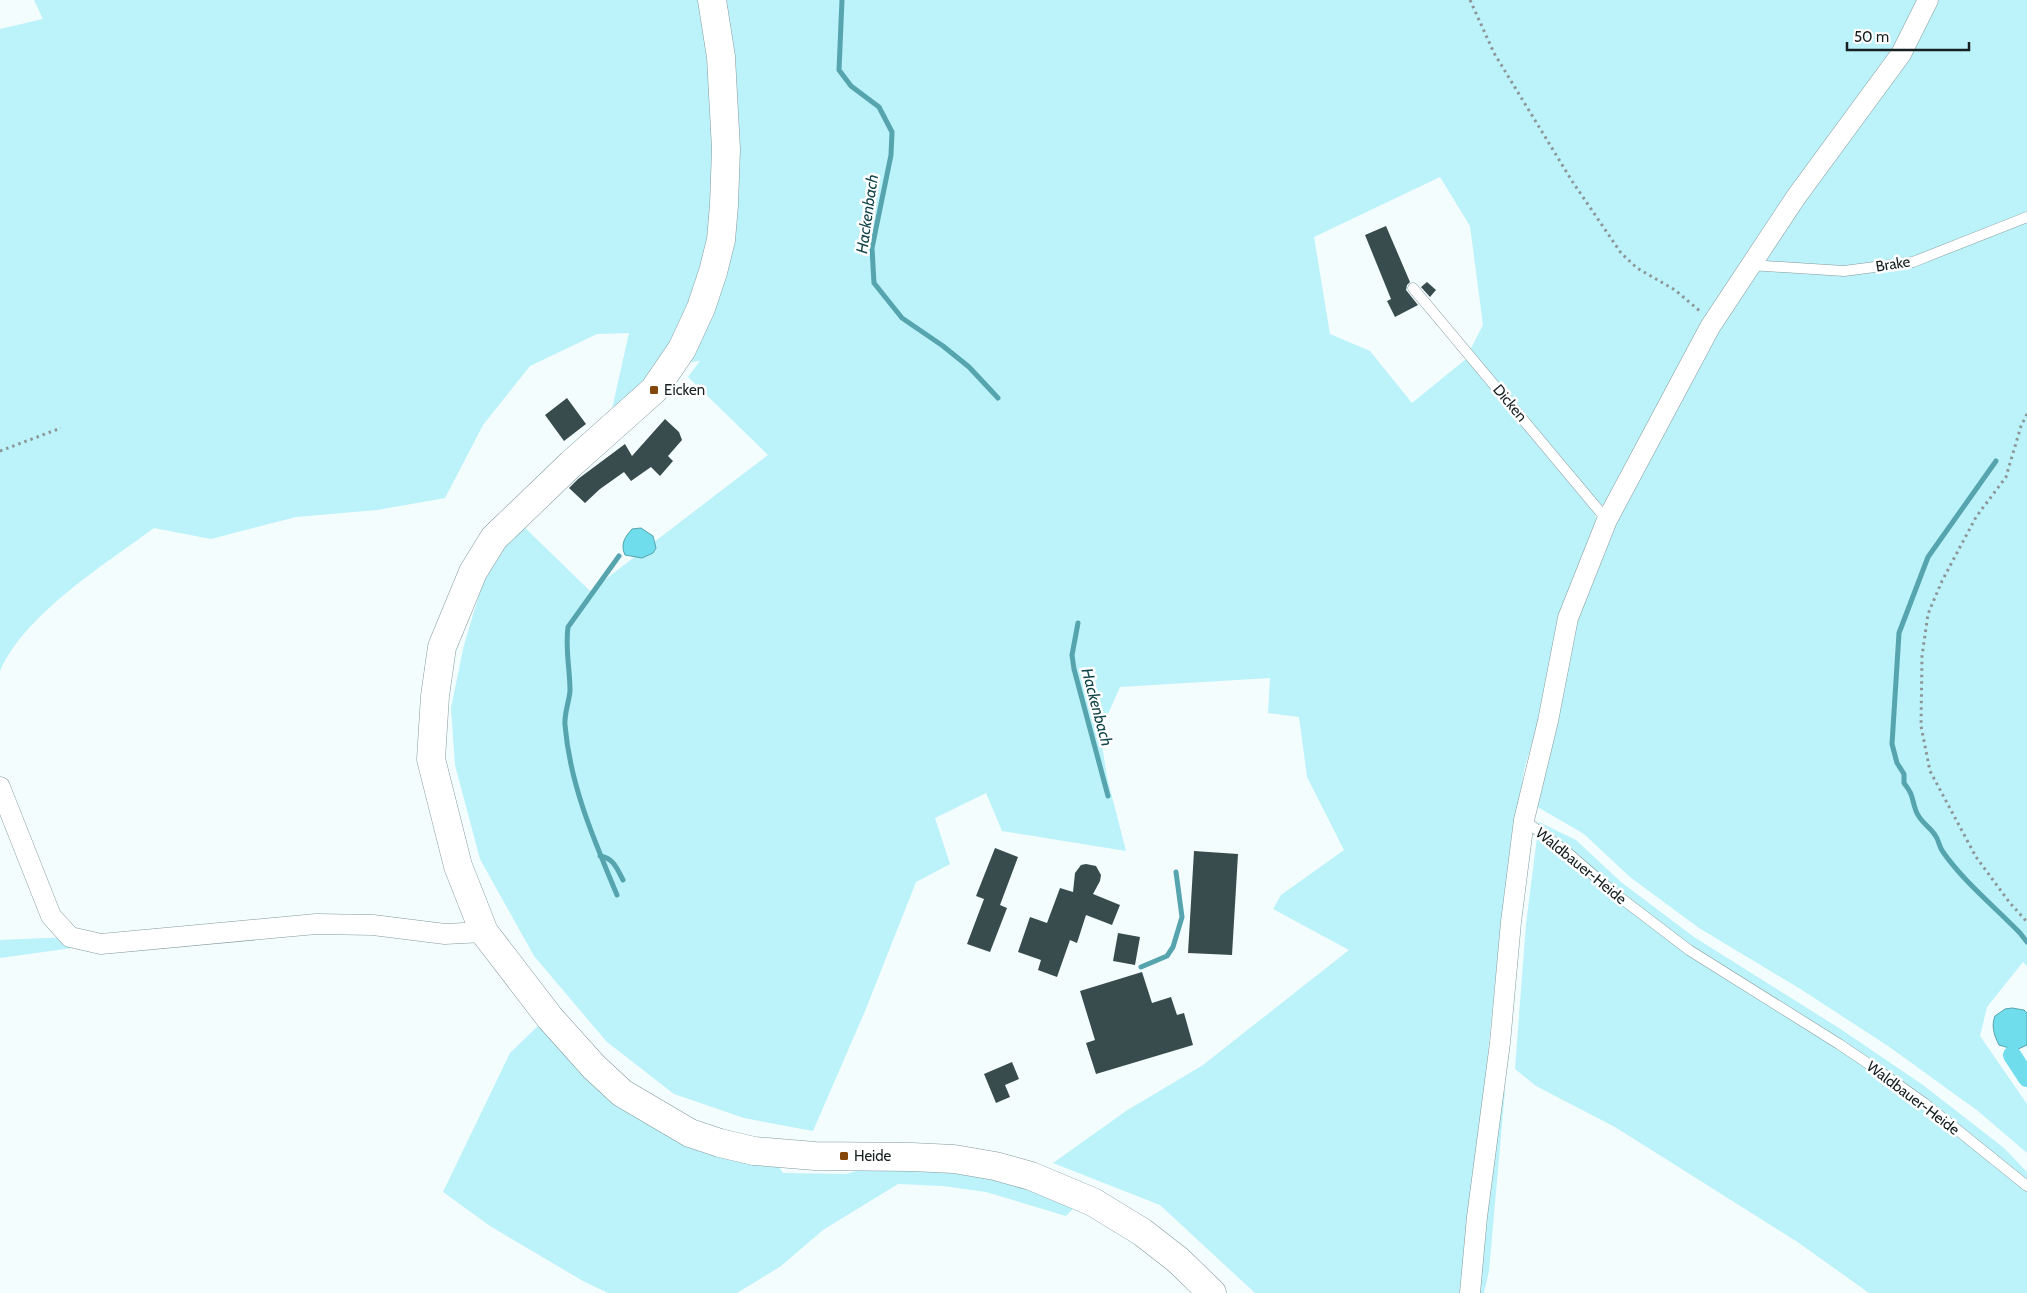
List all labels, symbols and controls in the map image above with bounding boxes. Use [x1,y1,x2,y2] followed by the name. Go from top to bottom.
[1847,20,1970,52] scale bar
[1854,28,1889,46] text: 50 m
[852,173,882,255] water label: Hackenbach
[1874,252,1912,276] street label: Brake
[664,381,705,399] place label: Eicken
[1489,381,1531,425] street label: Dicken
[648,384,660,396] marker: Eicken
[1077,666,1117,748] water label: Hackenbach
[1532,824,1630,908] street label: Waldbauer-Heide
[1863,1057,1963,1139] street label: Waldbauer-Heide
[854,1147,892,1165] place label: Heide
[838,1150,850,1162] marker: Heide

